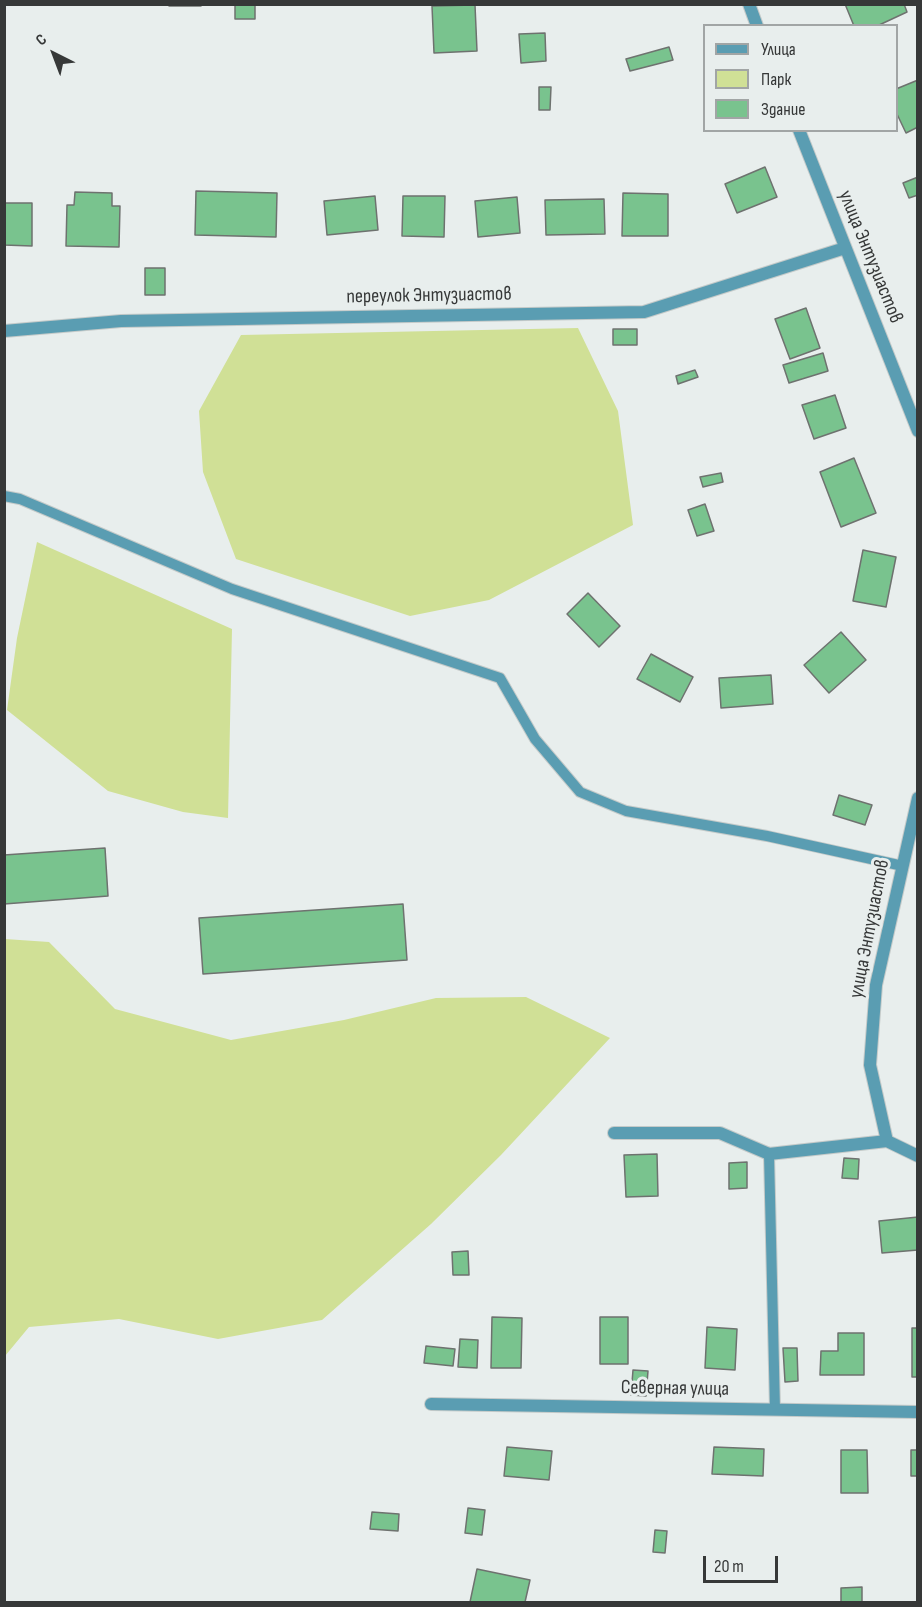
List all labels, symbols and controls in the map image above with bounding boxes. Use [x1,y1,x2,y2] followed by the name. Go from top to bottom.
[24,24,84,84] north arrow
[703,24,898,132] legend
[32,30,51,50] text: С
[761,39,796,60] text: Улица
[761,69,791,90] text: Парк
[761,99,806,120] text: Здание
[832,187,908,327] street label: улица Энтузиастов
[346,283,512,309] street label: переулок Энтузиастов
[845,858,895,1000] street label: улица Энтузиастов
[621,1376,729,1402] street label: Северная улица
[706,1544,781,1582] scale bar
[714,1556,744,1577] text: 20 m

